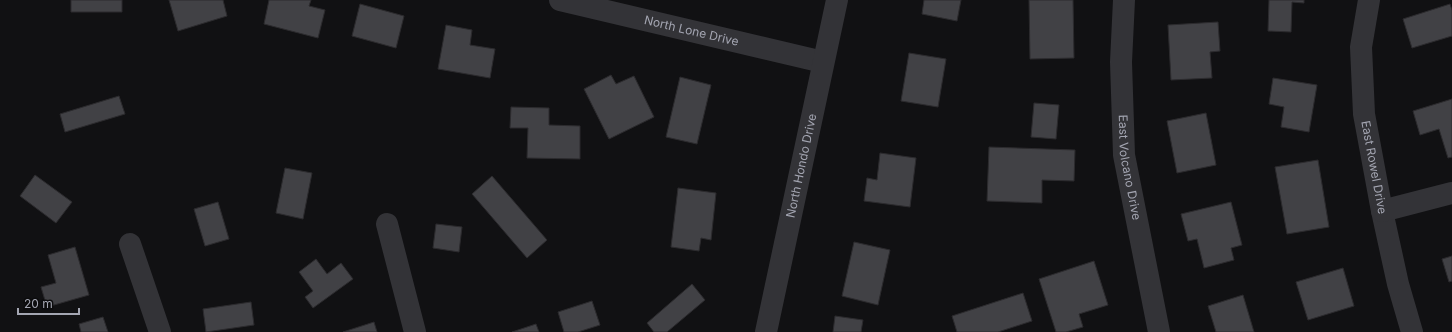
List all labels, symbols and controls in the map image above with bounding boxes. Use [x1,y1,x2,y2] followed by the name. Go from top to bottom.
[643,12,740,49] street label: North Lone Drive
[783,112,820,219] street label: North Hondo Drive
[1116,114,1145,221] street label: East Volcano Drive
[1358,119,1390,215] street label: East Rowel Drive
[18,290,79,316] scale bar
[24,296,53,311] text: 20 m

